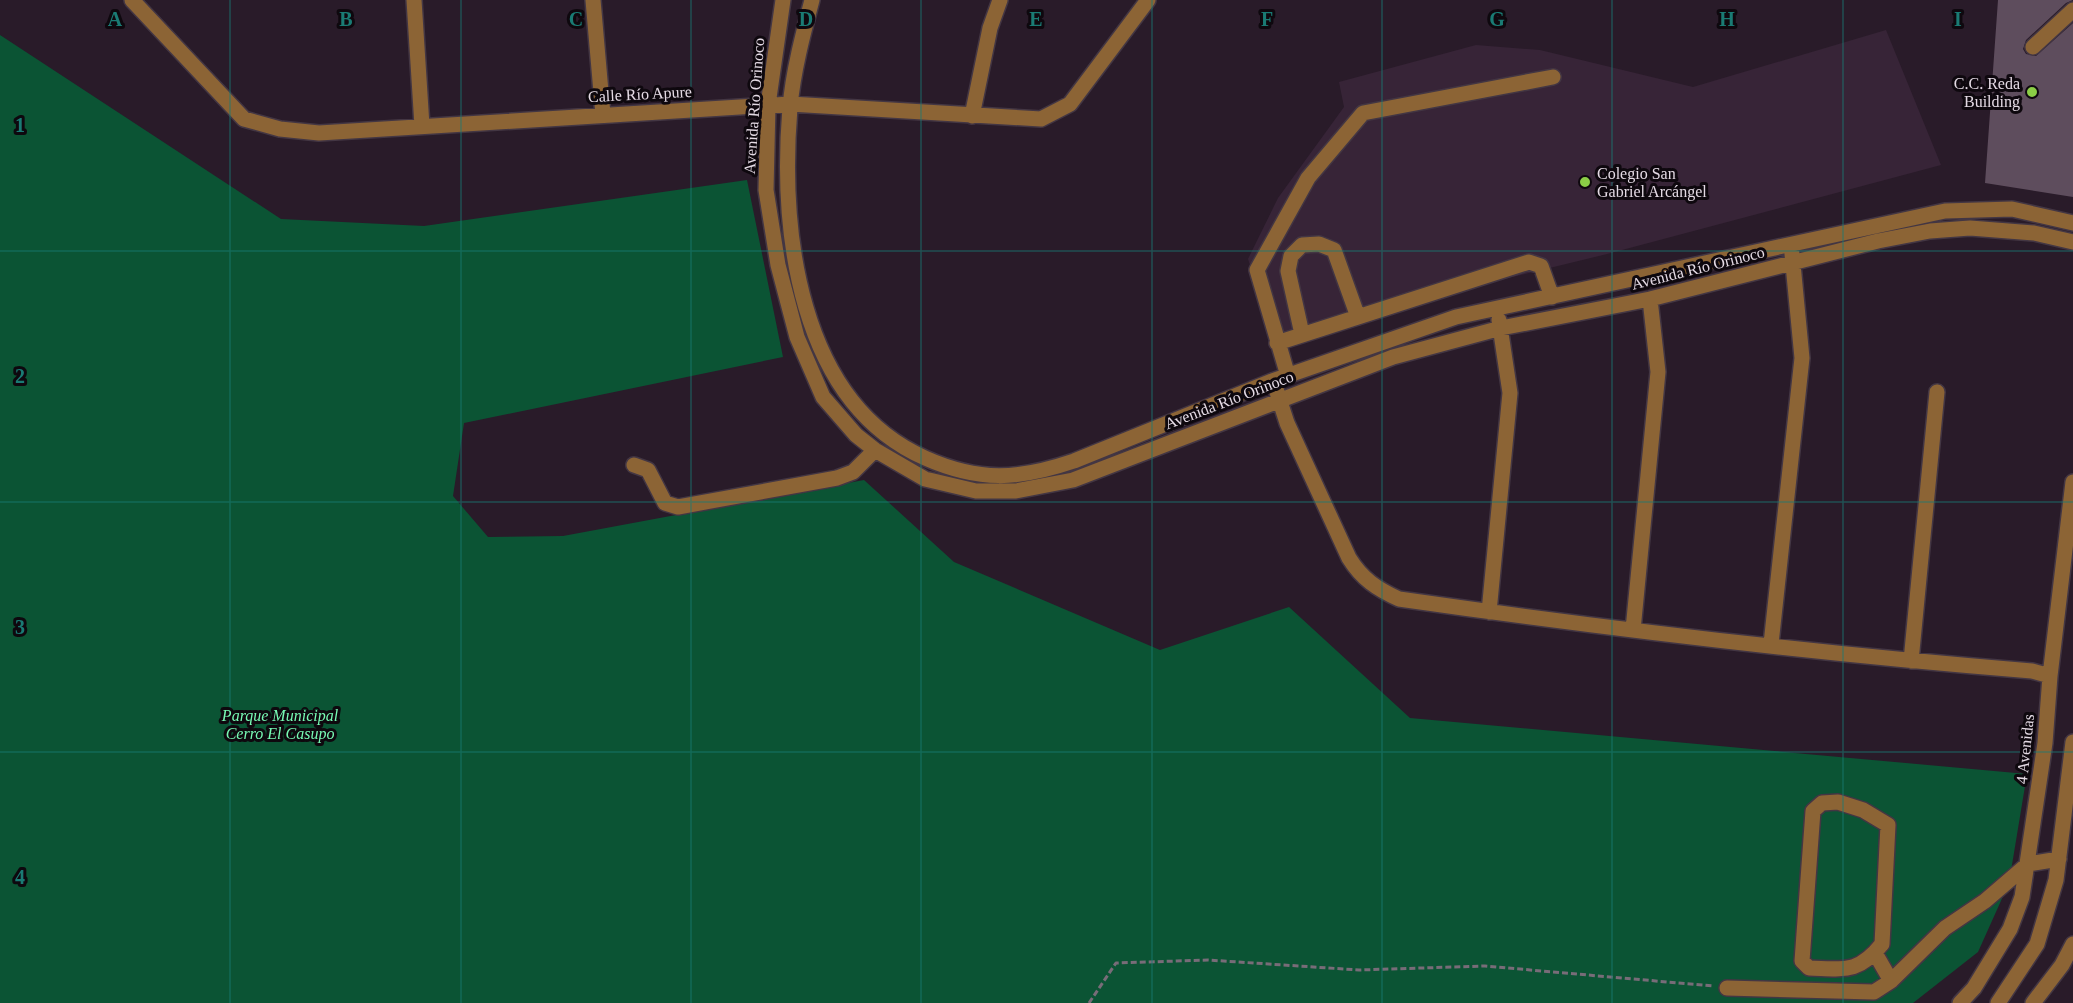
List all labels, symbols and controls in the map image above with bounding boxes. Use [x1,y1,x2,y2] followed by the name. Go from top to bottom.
[108,8,123,30] text: A
[339,8,353,30] text: B
[569,8,583,30] text: C
[799,8,813,30] text: D
[1029,8,1043,30] text: E
[1261,8,1273,30] text: F
[1489,8,1505,30] text: G
[1719,8,1735,30] text: H
[1954,8,1962,30] text: I
[741,37,767,175] street label: Avenida Río Orinoco
[1954,75,2020,111] place label: C.C. Reda Building
[588,83,692,106] street label: Calle Río Apure
[2025,85,2039,99] marker: C.C. Reda Building
[15,114,25,136] text: 1
[1597,165,1707,201] place label: Colegio San Gabriel Arcángel
[1578,175,1592,189] marker: Colegio San Gabriel Arcángel
[1630,243,1766,293] street label: Avenida Río Orinoco
[15,365,25,387] text: 2
[1162,368,1296,432] street label: Avenida Río Orinoco
[15,616,25,638] text: 3
[221,707,339,743] park label: Parque Municipal Cerro El Casupo
[2013,713,2037,785] street label: 4 Avenidas
[15,866,25,888] text: 4

